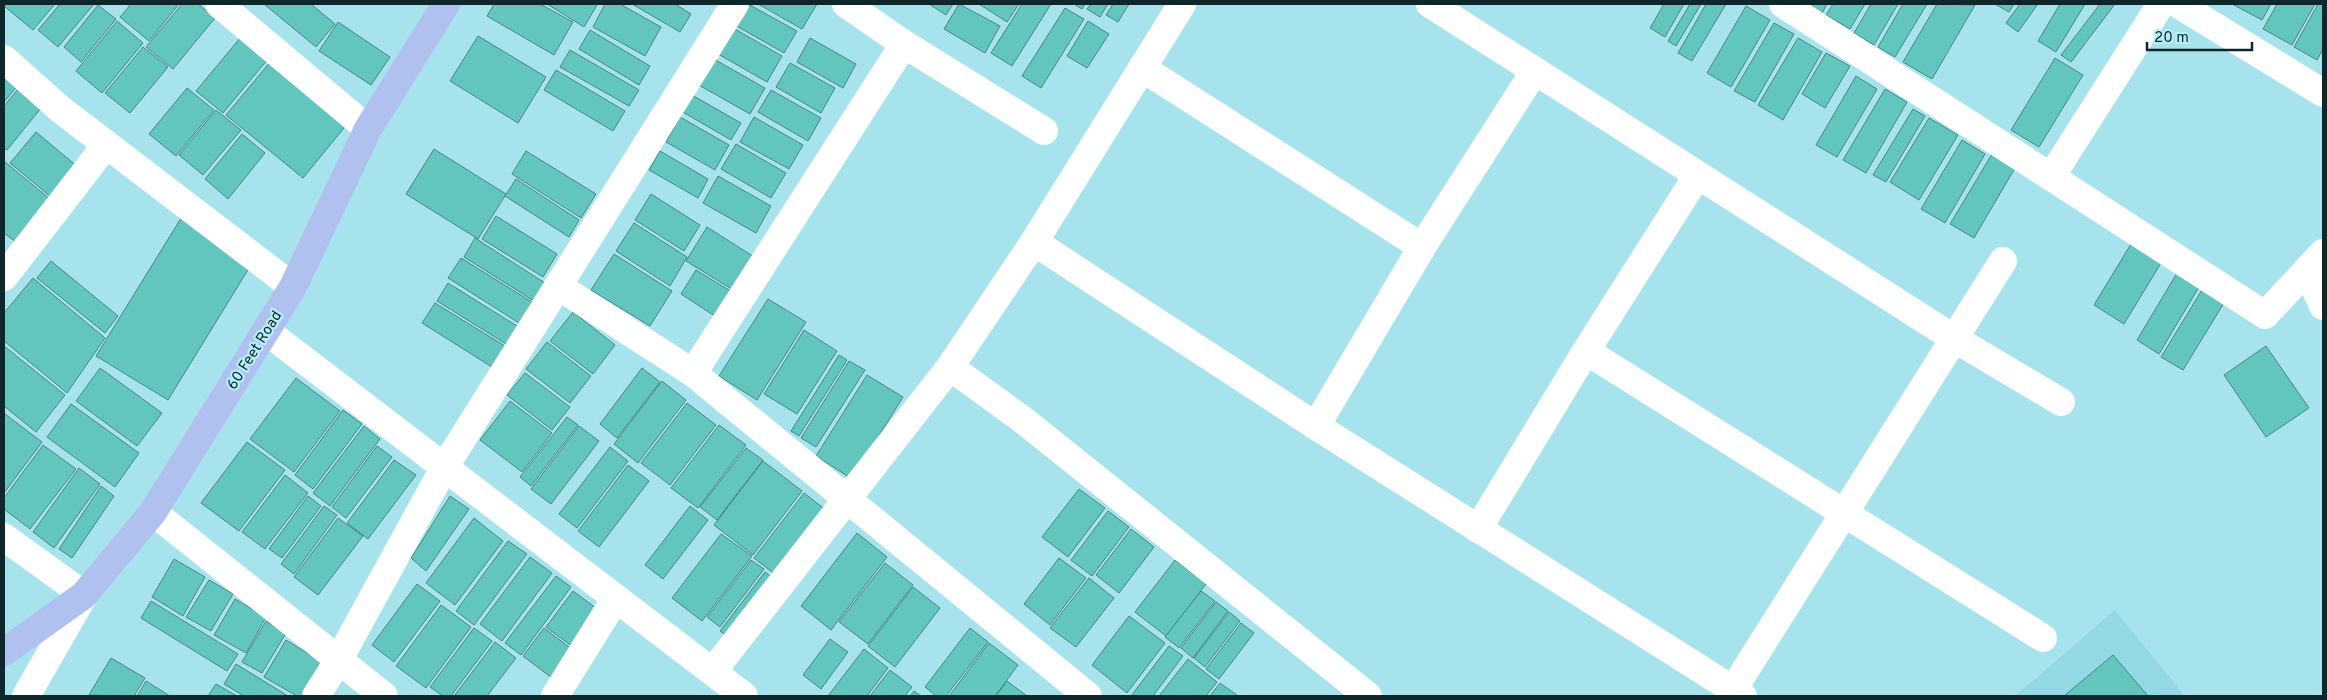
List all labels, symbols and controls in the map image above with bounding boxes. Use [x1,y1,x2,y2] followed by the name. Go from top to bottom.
[2147,20,2252,52] scale bar
[2154,29,2189,48] text: 20 m
[223,308,287,394] street label: 60 Feet Road

